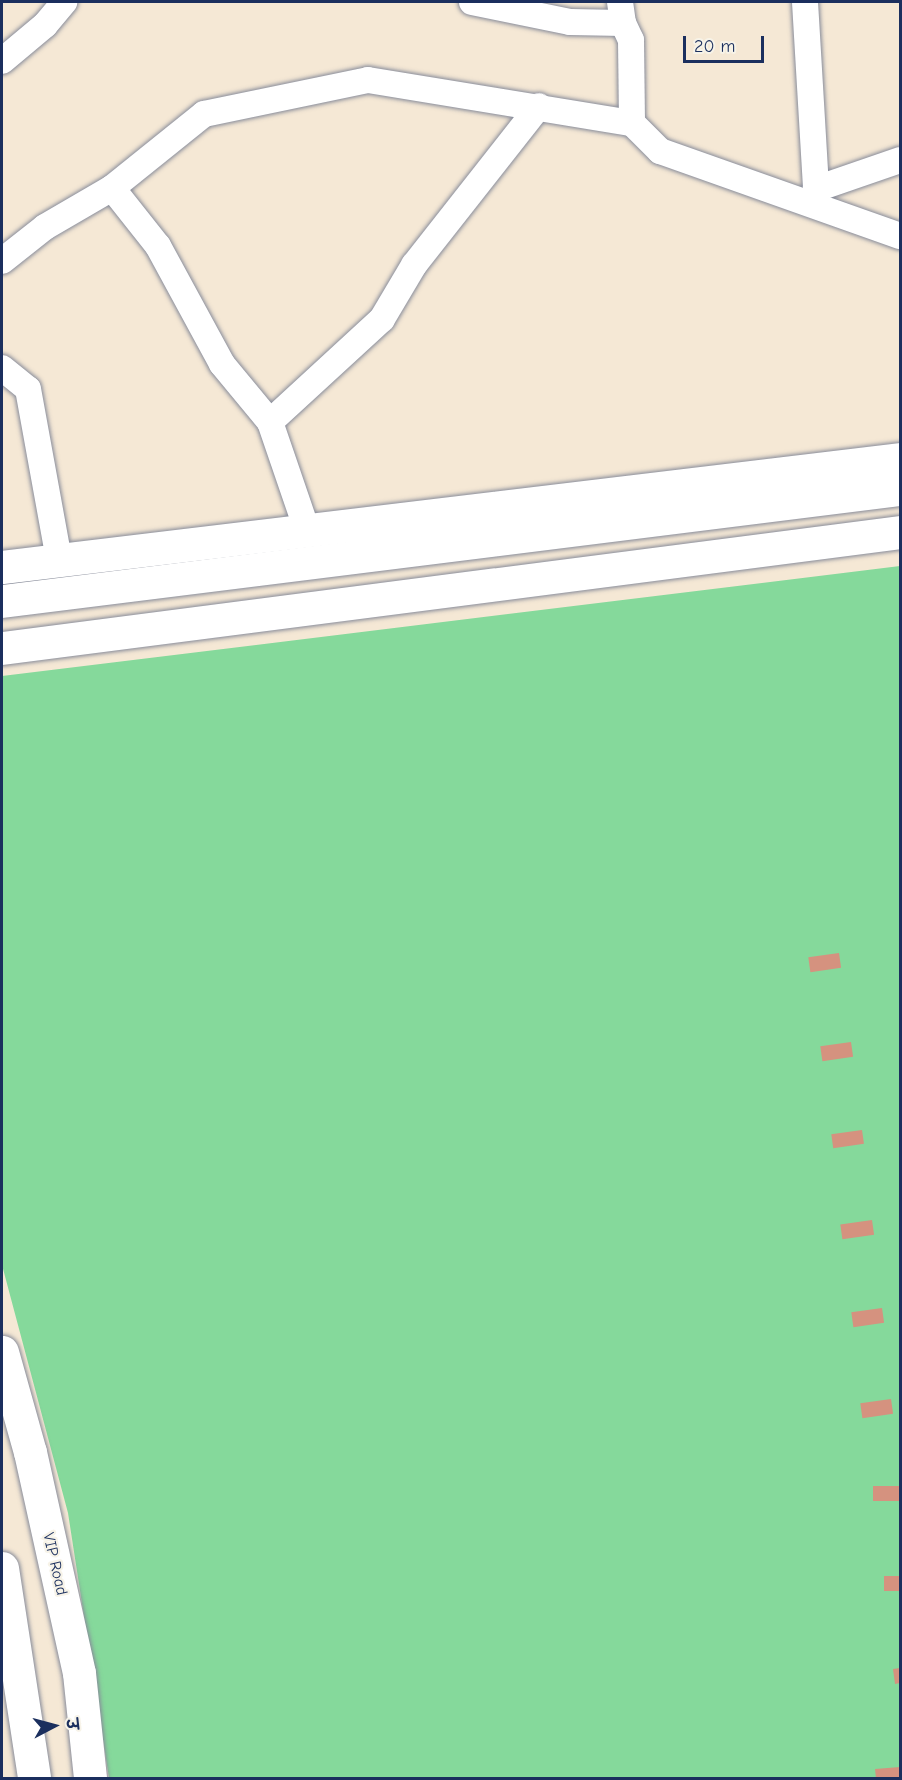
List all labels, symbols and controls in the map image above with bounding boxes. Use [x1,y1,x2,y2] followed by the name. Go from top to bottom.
[686,24,767,62] scale bar
[694,36,735,57] text: 20 m
[38,1531,72,1597] street label: VIP Road
[24,1696,84,1756] north arrow
[62,1718,81,1730] text: उ

